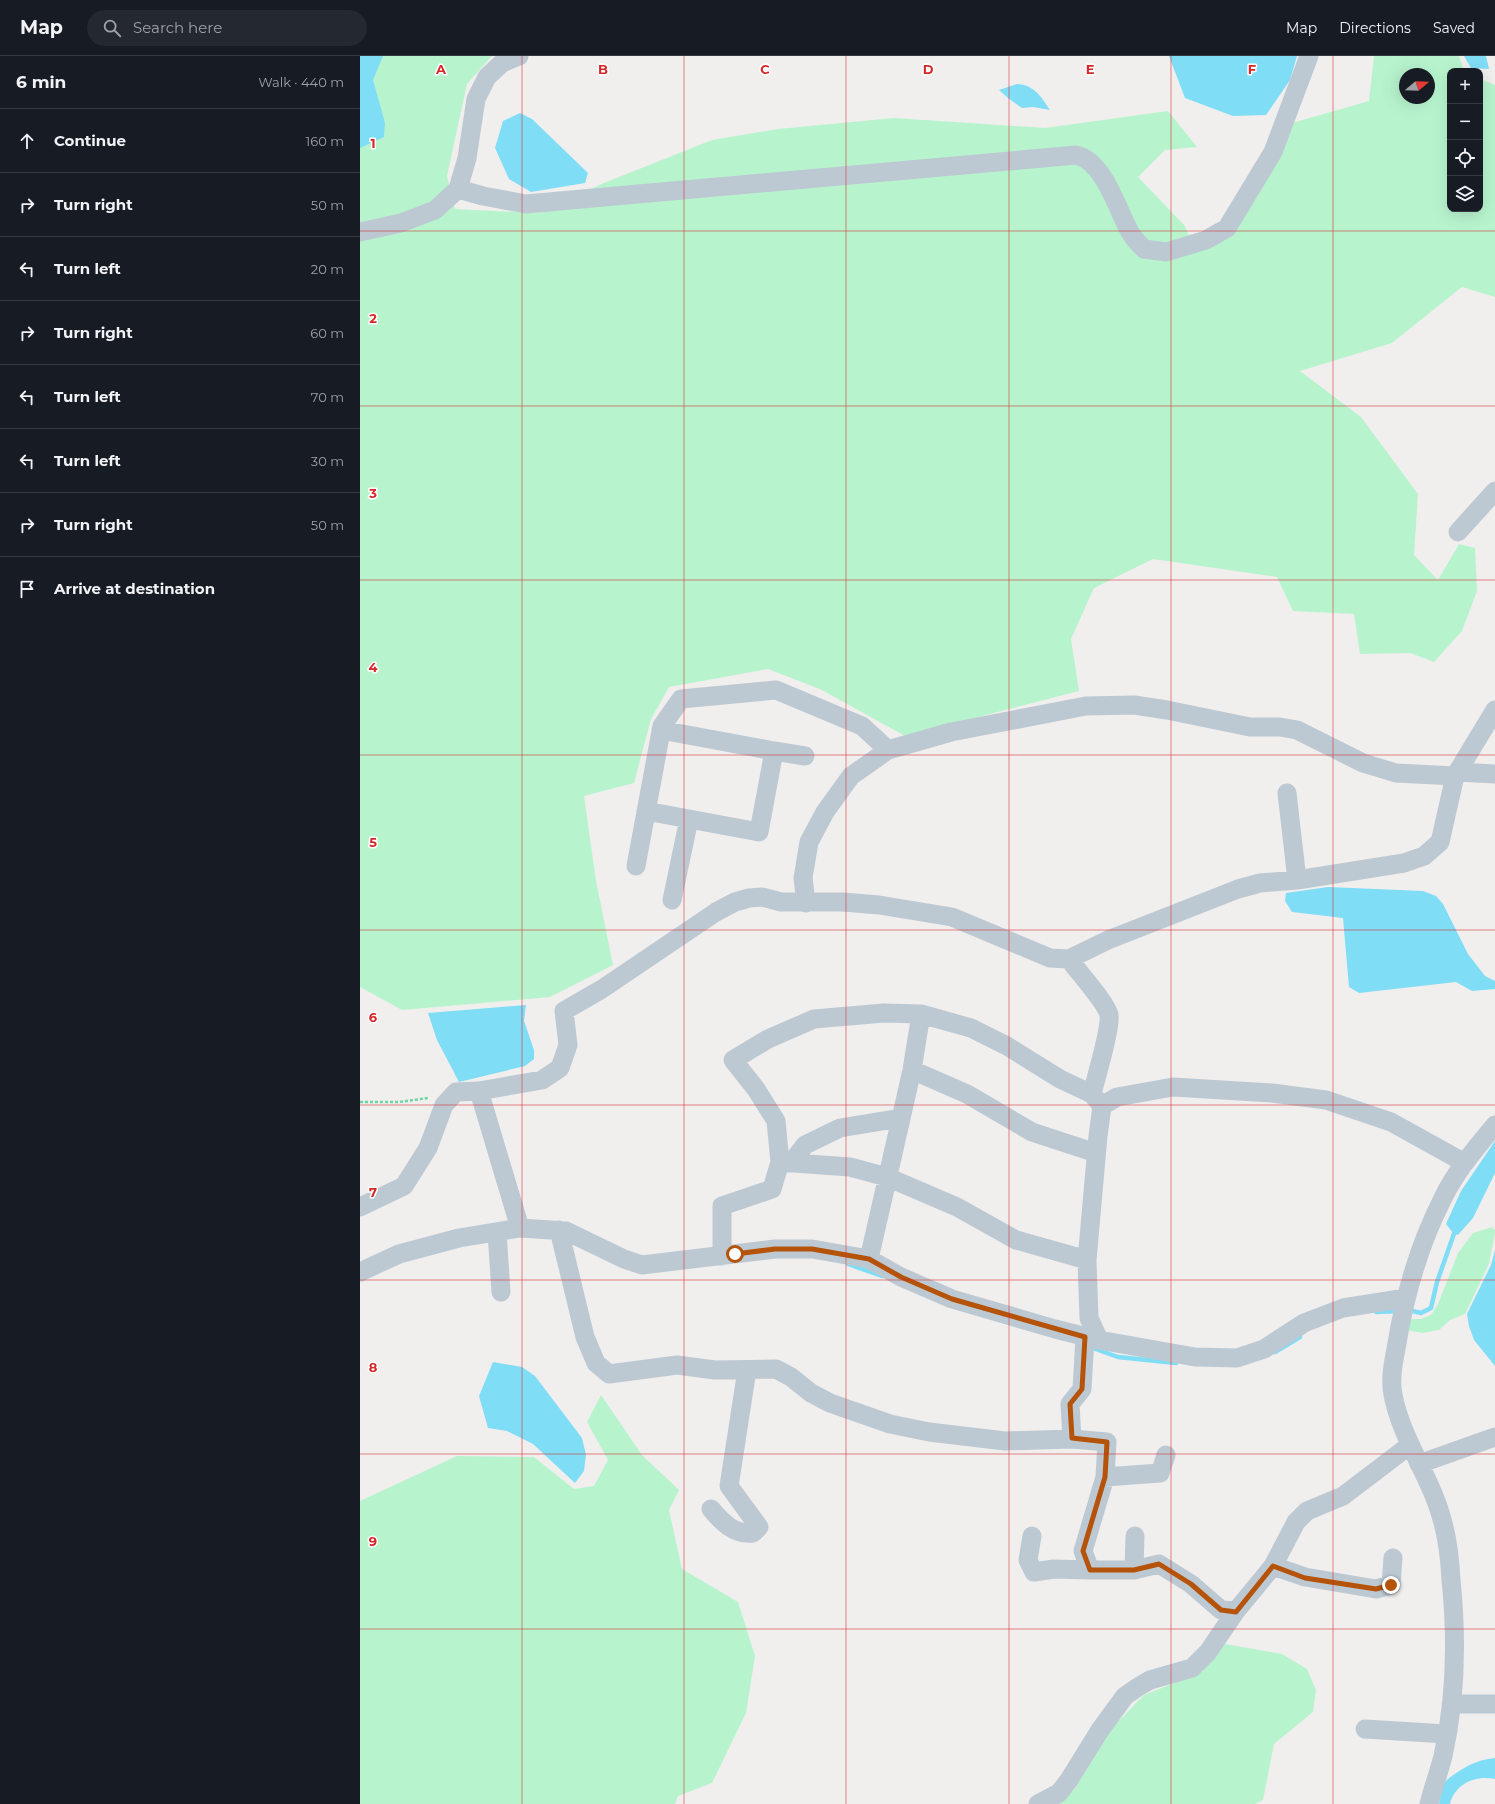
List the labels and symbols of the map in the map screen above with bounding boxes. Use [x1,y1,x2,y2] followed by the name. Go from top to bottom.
[435,61,447,77] text: A
[598,61,608,77] text: B
[760,61,770,77] text: C
[923,61,934,77] text: D
[1086,61,1095,77] text: E
[1248,61,1256,77] text: F
[1399,68,1435,104] north arrow
[370,135,376,151] text: 1
[369,310,377,326] text: 2
[368,485,377,501] text: 3
[369,659,378,675] text: 4
[369,834,377,850] text: 5
[369,1009,378,1025] text: 6
[369,1184,377,1200] text: 7
[726,1245,744,1263] route start
[369,1359,378,1375] text: 8
[369,1533,377,1549] text: 9
[1382,1576,1400,1594] route end

